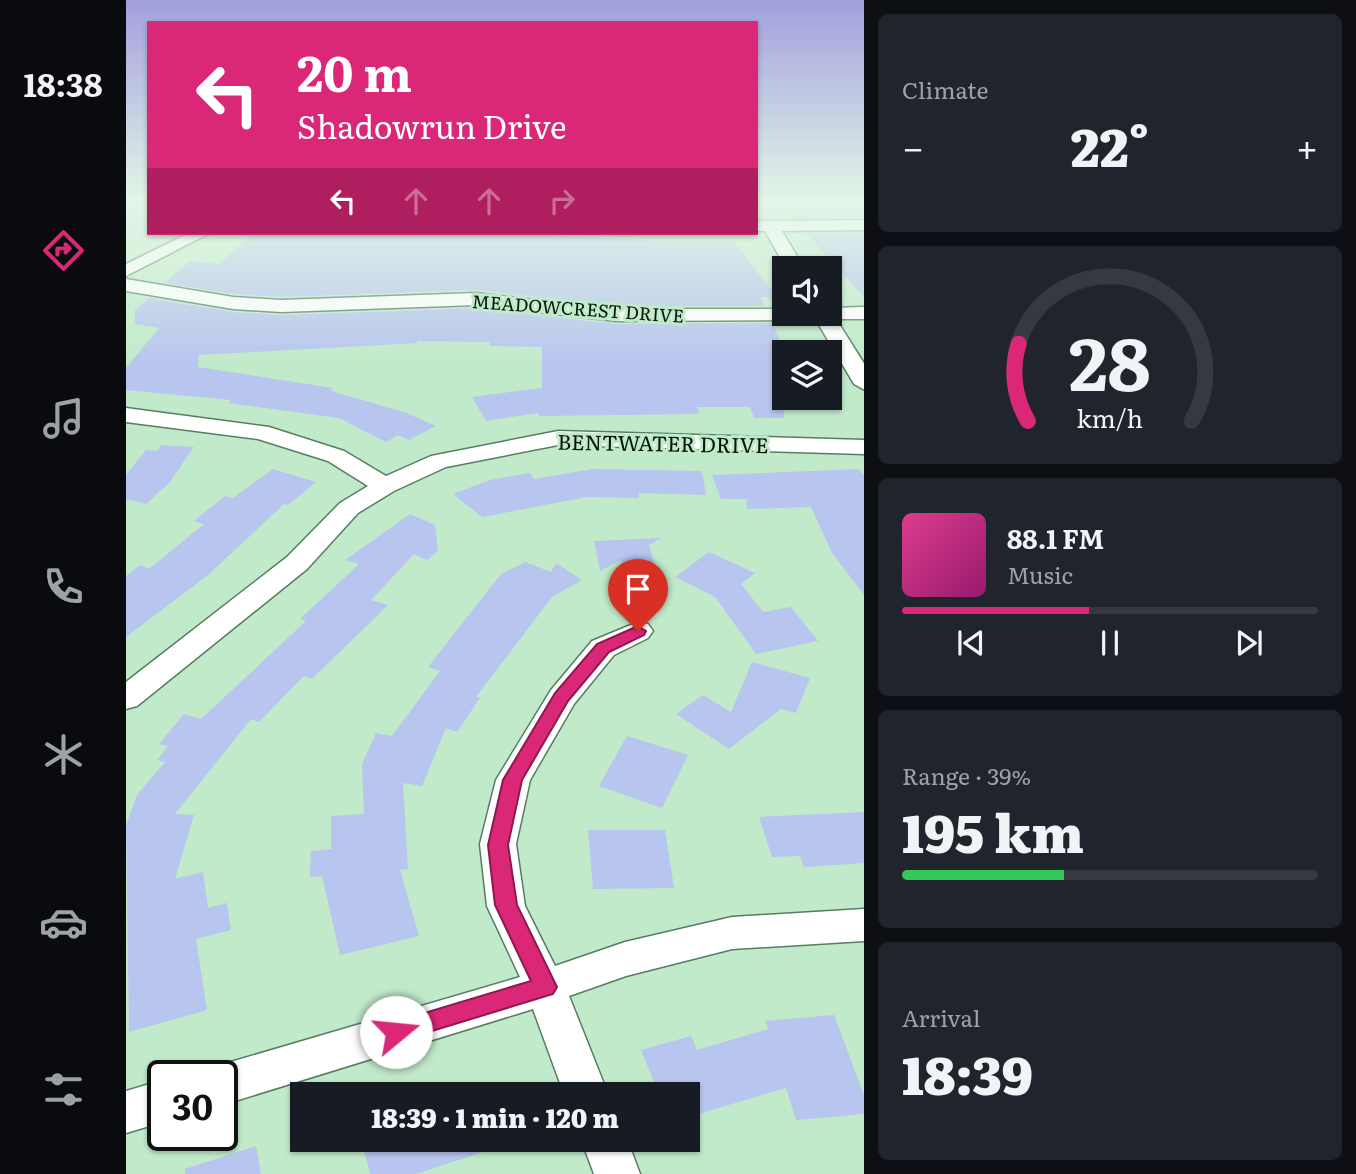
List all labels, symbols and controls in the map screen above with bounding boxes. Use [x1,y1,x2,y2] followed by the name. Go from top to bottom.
[297,34,412,107] text: 20 m
[182,49,273,140] icon: left
[23,59,103,107] text: 18:38
[902,72,988,106] text: Climate
[297,101,567,149] text: Shadowrun Drive
[1071,106,1149,183] text: 22°
[902,117,924,174] text: −
[1296,117,1318,174] text: +
[324,182,362,220] icon: left
[397,182,435,220] icon: ahead
[470,182,508,220] icon: ahead
[543,182,581,220] icon: right
[39,226,88,275] icon: directions
[772,256,842,410] map controls
[772,256,842,326] button: sound
[471,287,685,329] street label: MEADOWCREST DRIVE
[1069,305,1151,413] text: 28
[772,340,842,410] button: layers
[39,394,88,443] icon: music
[1077,399,1143,436] text: km/h
[557,425,769,459] street label: BENTWATER DRIVE
[1007,518,1104,557] text: 88.1 FM
[1007,557,1073,591] text: Music
[608,559,668,631] pin
[39,562,88,611] icon: phone
[619,570,657,608] icon: arrive
[952,624,990,662] icon: previous
[1091,624,1129,662] icon: pause
[1230,624,1268,662] icon: next
[39,730,88,779] icon: climate
[902,758,1031,792] text: Range · 39%
[902,792,1084,869] text: 195 km
[39,898,88,947] icon: car
[359,995,433,1069] position arrow
[902,1000,981,1034] text: Arrival
[902,1034,1033,1111] text: 18:39
[147,1060,238,1151] speed limit sign: 30
[39,1065,88,1114] icon: filters
[371,1097,619,1136] text: 18:39 · 1 min · 120 m

